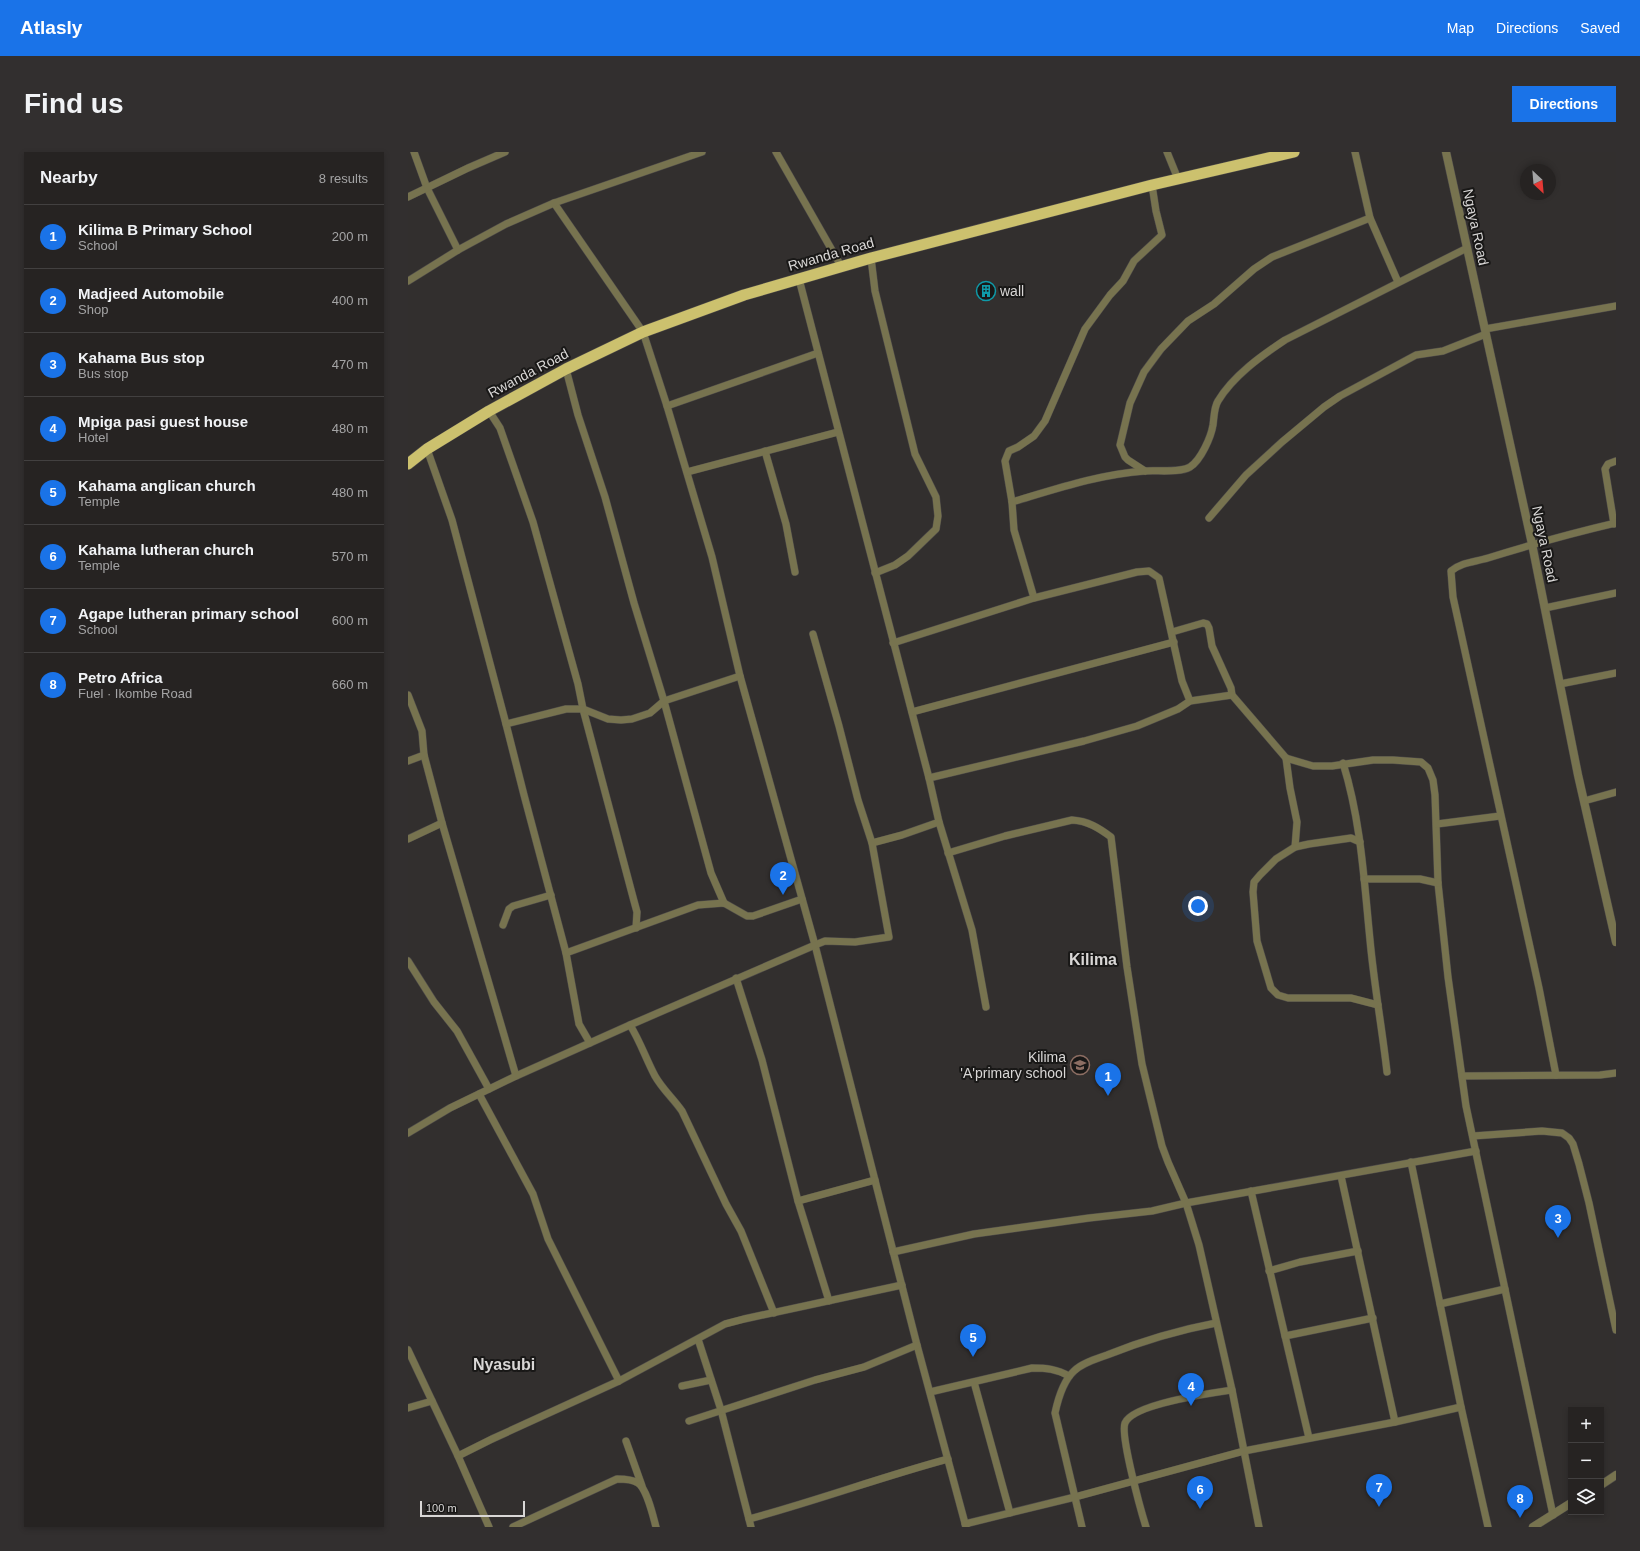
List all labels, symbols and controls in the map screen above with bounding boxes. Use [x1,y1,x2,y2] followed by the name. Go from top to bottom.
[20,17,82,38] text: Atlasly
[1447,20,1474,36] text: Map
[1496,20,1558,36] text: Directions
[1580,20,1620,36] text: Saved
[1512,86,1616,122] button: Directions
[24,88,124,119] text: Find us
[1520,164,1556,200] north arrow
[40,168,98,187] text: Nearby
[319,171,368,186] text: 8 results
[1460,187,1492,267] street label: Ngaya Road
[78,221,252,238] text: Kilima B Primary School
[49,229,57,244] text: 1
[332,229,368,244] text: 200 m
[786,234,876,274] street label: Rwanda Road
[78,238,118,253] text: School
[975,280,997,302] building icon: wall
[999,283,1024,299] place label: wall
[78,285,224,302] text: Madjeed Automobile
[49,293,57,308] text: 2
[332,293,368,308] text: 400 m
[78,302,108,317] text: Shop
[485,345,571,401] street label: Rwanda Road
[78,349,205,366] text: Kahama Bus stop
[49,357,57,372] text: 3
[332,357,368,372] text: 470 m
[78,366,129,381] text: Bus stop
[78,413,248,430] text: Mpiga pasi guest house
[49,421,57,436] text: 4
[332,421,368,436] text: 480 m
[78,430,108,445] text: Hotel
[78,477,256,494] text: Kahama anglican church
[49,485,57,500] text: 5
[332,485,368,500] text: 480 m
[78,494,120,509] text: Temple
[1529,504,1561,584] street label: Ngaya Road
[78,541,254,558] text: Kahama lutheran church
[49,549,57,564] text: 6
[332,549,368,564] text: 570 m
[78,558,120,573] text: Temple
[78,605,299,622] text: Agape lutheran primary school
[49,613,57,628] text: 7
[332,613,368,628] text: 600 m
[78,622,118,637] text: School
[78,669,162,686] text: Petro Africa
[49,677,57,692] text: 8
[332,677,368,692] text: 660 m
[78,686,192,701] text: Fuel · Ikombe Road
[770,862,796,895] pin: 2
[1188,896,1208,916] your location
[1069,951,1117,968] district label: Kilima
[960,1049,1066,1081] place label: Kilima 'A'primary school
[1069,1054,1091,1076] school or university icon: Kilima 'A'primary school
[1095,1063,1121,1096] pin: 1
[1545,1205,1571,1238] pin: 3
[960,1324,986,1357] pin: 5
[473,1356,535,1373] district label: Nyasubi
[1178,1373,1204,1406] pin: 4
[1568,1407,1604,1515] map controls
[1568,1407,1604,1443] button: +
[1568,1443,1604,1479] button: −
[1366,1474,1392,1507] pin: 7
[1187,1476,1213,1509] pin: 6
[1568,1479,1604,1515] button: layers
[1507,1485,1533,1518] pin: 8
[420,1499,525,1518] scale bar
[426,1502,457,1514] text: 100 m

